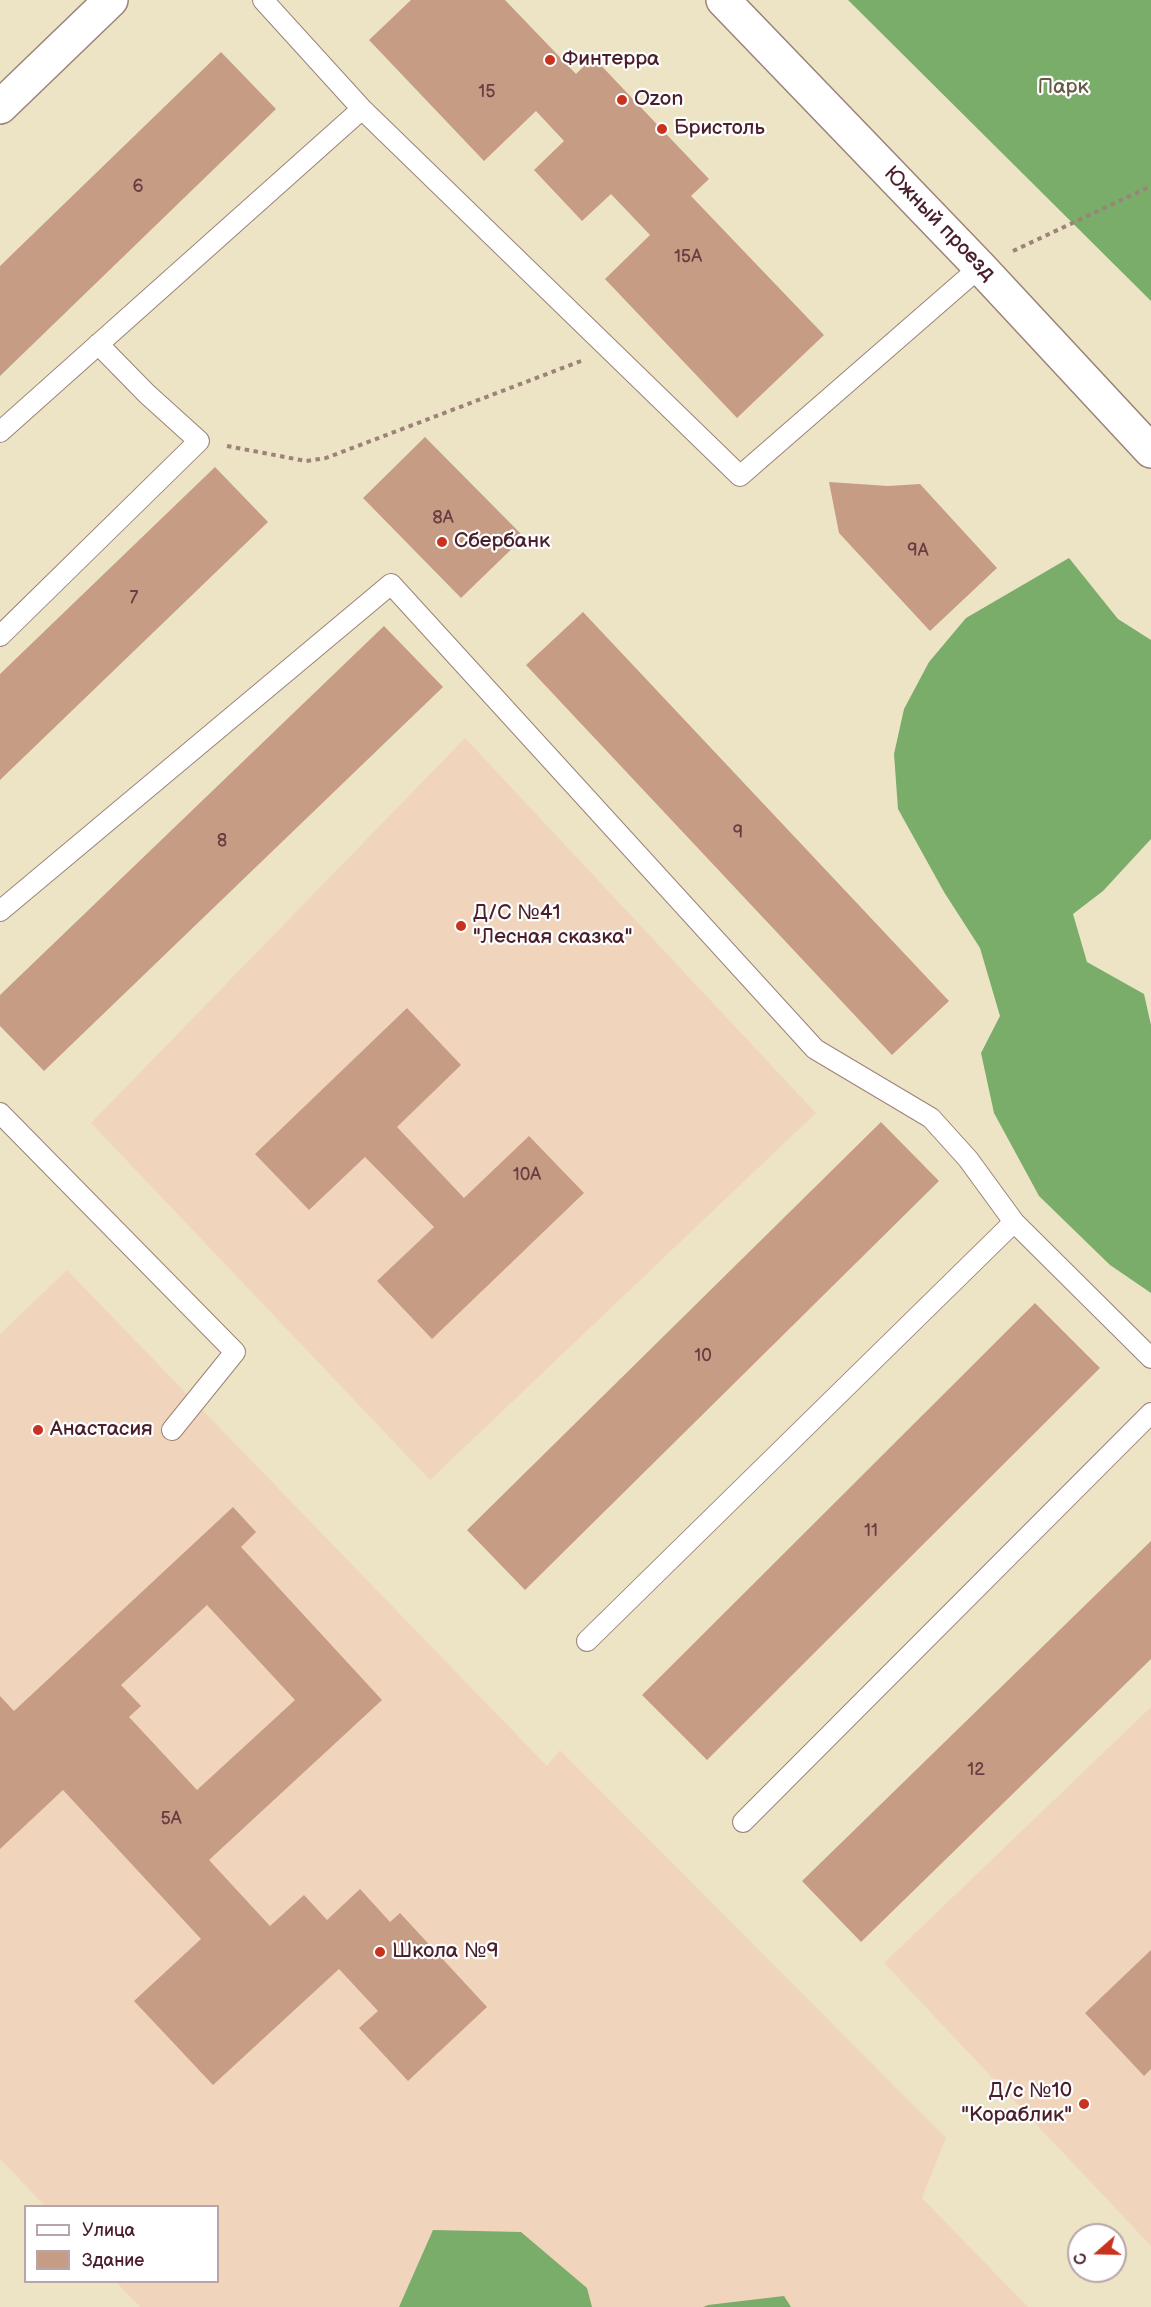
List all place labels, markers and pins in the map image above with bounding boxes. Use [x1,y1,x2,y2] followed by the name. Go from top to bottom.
[562,47,659,73] place label: Финтерра
[543,53,557,67] marker: Финтерра
[634,87,683,113] place label: Ozon
[615,93,629,107] marker: Ozon
[674,116,765,142] place label: Бристоль
[655,122,669,136] marker: Бристоль
[454,529,550,555] place label: Сбербанк
[435,535,449,549] marker: Сбербанк
[473,901,633,951] place label: Д/С №41 "Лесная сказка"
[454,919,468,933] marker: Д/С №41 "Лесная сказка"
[50,1417,153,1443] place label: Анастасия
[31,1423,45,1437] marker: Анастасия
[392,1939,499,1965] place label: Школа №9
[373,1945,387,1959] marker: Школа №9
[961,2079,1072,2129] place label: Д/с №10 "Кораблик"
[1077,2097,1091,2111] marker: Д/с №10 "Кораблик"

